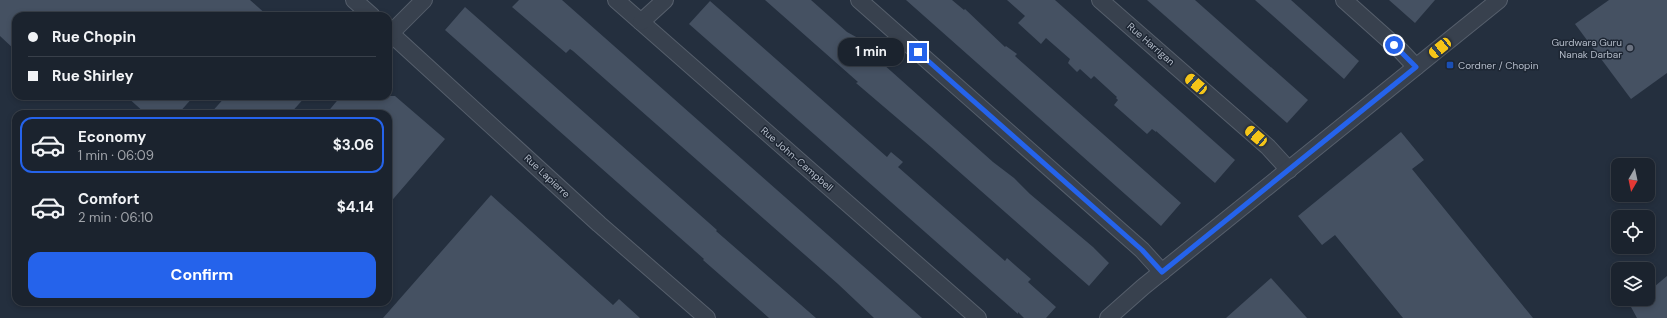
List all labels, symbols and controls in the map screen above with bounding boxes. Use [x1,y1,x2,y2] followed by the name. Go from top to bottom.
[1125,20,1178,68] street label: Rue Harrigan
[52,27,136,47] text: Rue Chopin
[1385,36,1403,54] route start
[1427,36,1453,60] car
[1551,36,1622,61] place label: Gurdwara Guru Nanak Darbar
[838,38,904,66] callout: 1 min
[855,43,887,60] text: 1 min
[909,43,927,61] route end
[1625,43,1635,53] marker: Gurdwara Guru Nanak Darbar
[1458,59,1539,72] place label: Cordner / Chopin
[1445,60,1455,70] marker: Cordner / Chopin
[52,66,134,86] text: Rue Shirley
[1183,72,1209,96] car
[758,124,836,194] street label: Rue John-Campbell
[1243,124,1269,148] car
[30,127,66,163] icon: car
[78,127,146,147] text: Economy
[333,135,374,155] text: $3.06
[78,147,154,164] text: 1 min · 06:09
[521,151,573,201] street label: Rue Lapierre
[1611,158,1655,202] north arrow
[1611,158,1655,306] map controls
[30,189,66,225] icon: car
[78,189,139,209] text: Comfort
[337,197,374,217] text: $4.14
[78,209,153,226] text: 2 min · 06:10
[1611,210,1655,254] button: locate
[28,252,376,298] button: Confirm
[1611,262,1655,306] button: layers

